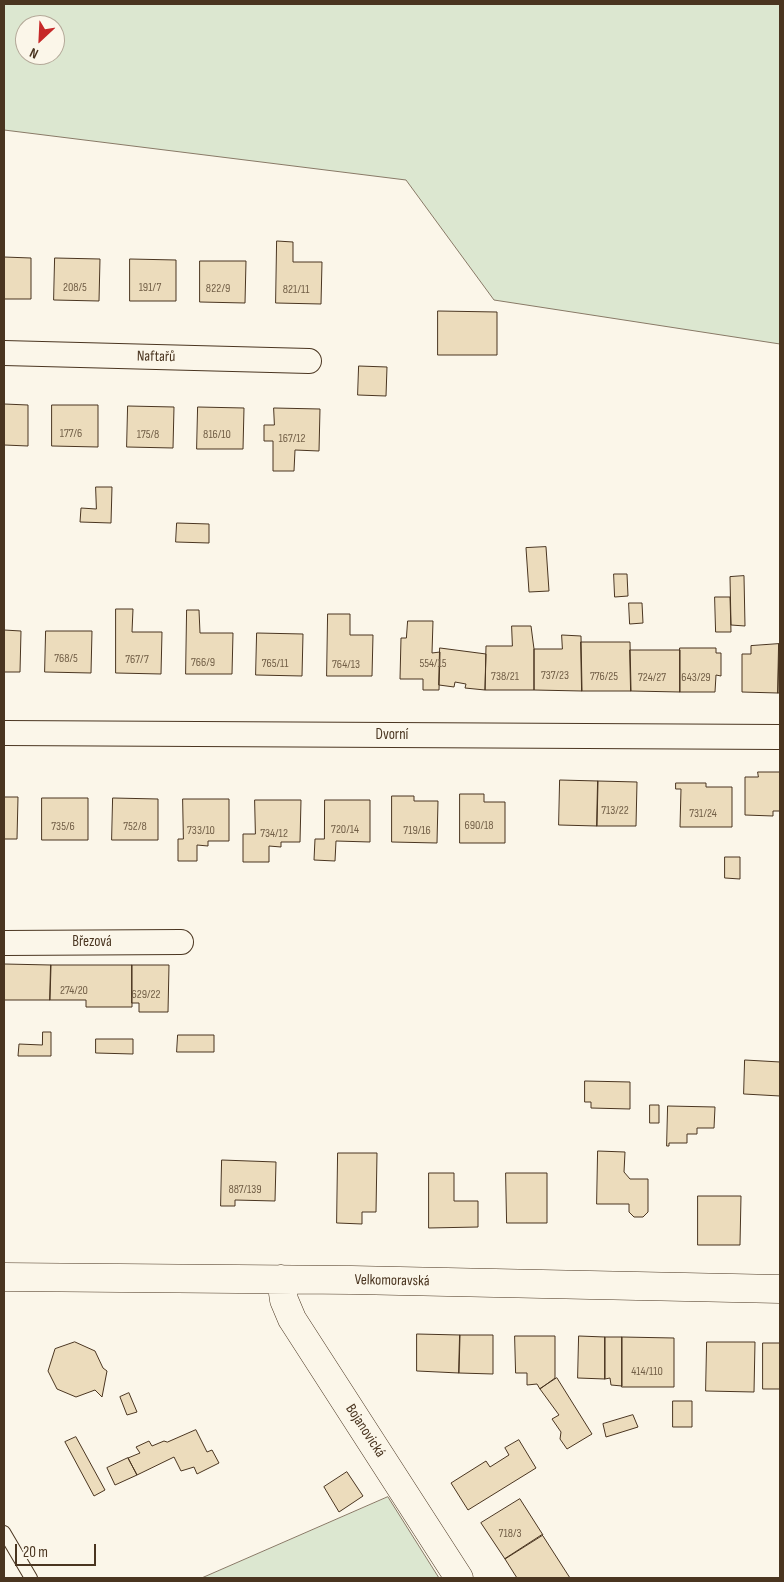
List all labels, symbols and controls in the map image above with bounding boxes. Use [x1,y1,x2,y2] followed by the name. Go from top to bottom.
[15,15,65,65] north arrow
[27,44,41,62] text: N
[63,281,87,295] house number: 208/5
[139,281,161,295] house number: 191/7
[206,282,230,296] house number: 822/9
[283,283,309,297] house number: 821/11
[137,348,175,366] street label: Naftařů
[60,427,82,441] house number: 177/6
[137,428,159,442] house number: 175/8
[203,428,231,442] house number: 816/10
[279,432,305,446] house number: 167/12
[54,652,78,666] house number: 768/5
[125,653,149,667] house number: 767/7
[191,656,215,670] house number: 766/9
[262,657,288,671] house number: 765/11
[419,657,447,671] house number: 554/15
[332,658,360,672] house number: 764/13
[541,669,569,683] house number: 737/23
[491,670,519,684] house number: 738/21
[590,670,618,684] house number: 776/25
[638,671,666,685] house number: 724/27
[681,671,711,685] house number: 643/29
[376,726,408,744] street label: Dvorní
[601,804,629,818] house number: 713/22
[689,807,717,821] house number: 731/24
[465,819,493,833] house number: 690/18
[51,820,75,834] house number: 735/6
[123,820,147,834] house number: 752/8
[331,823,359,837] house number: 720/14
[187,824,215,838] house number: 733/10
[403,824,431,838] house number: 719/16
[260,827,288,841] house number: 734/12
[72,933,112,951] street label: Březová
[60,984,88,998] house number: 274/20
[131,988,161,1002] house number: 629/22
[228,1183,262,1197] house number: 887/139
[354,1271,430,1291] street label: Velkomoravská
[631,1365,663,1379] house number: 414/110
[341,1401,389,1461] street label: Bojanovická
[499,1527,521,1541] house number: 718/3
[18,1534,99,1566] scale bar
[23,1543,48,1562] text: 20 m

